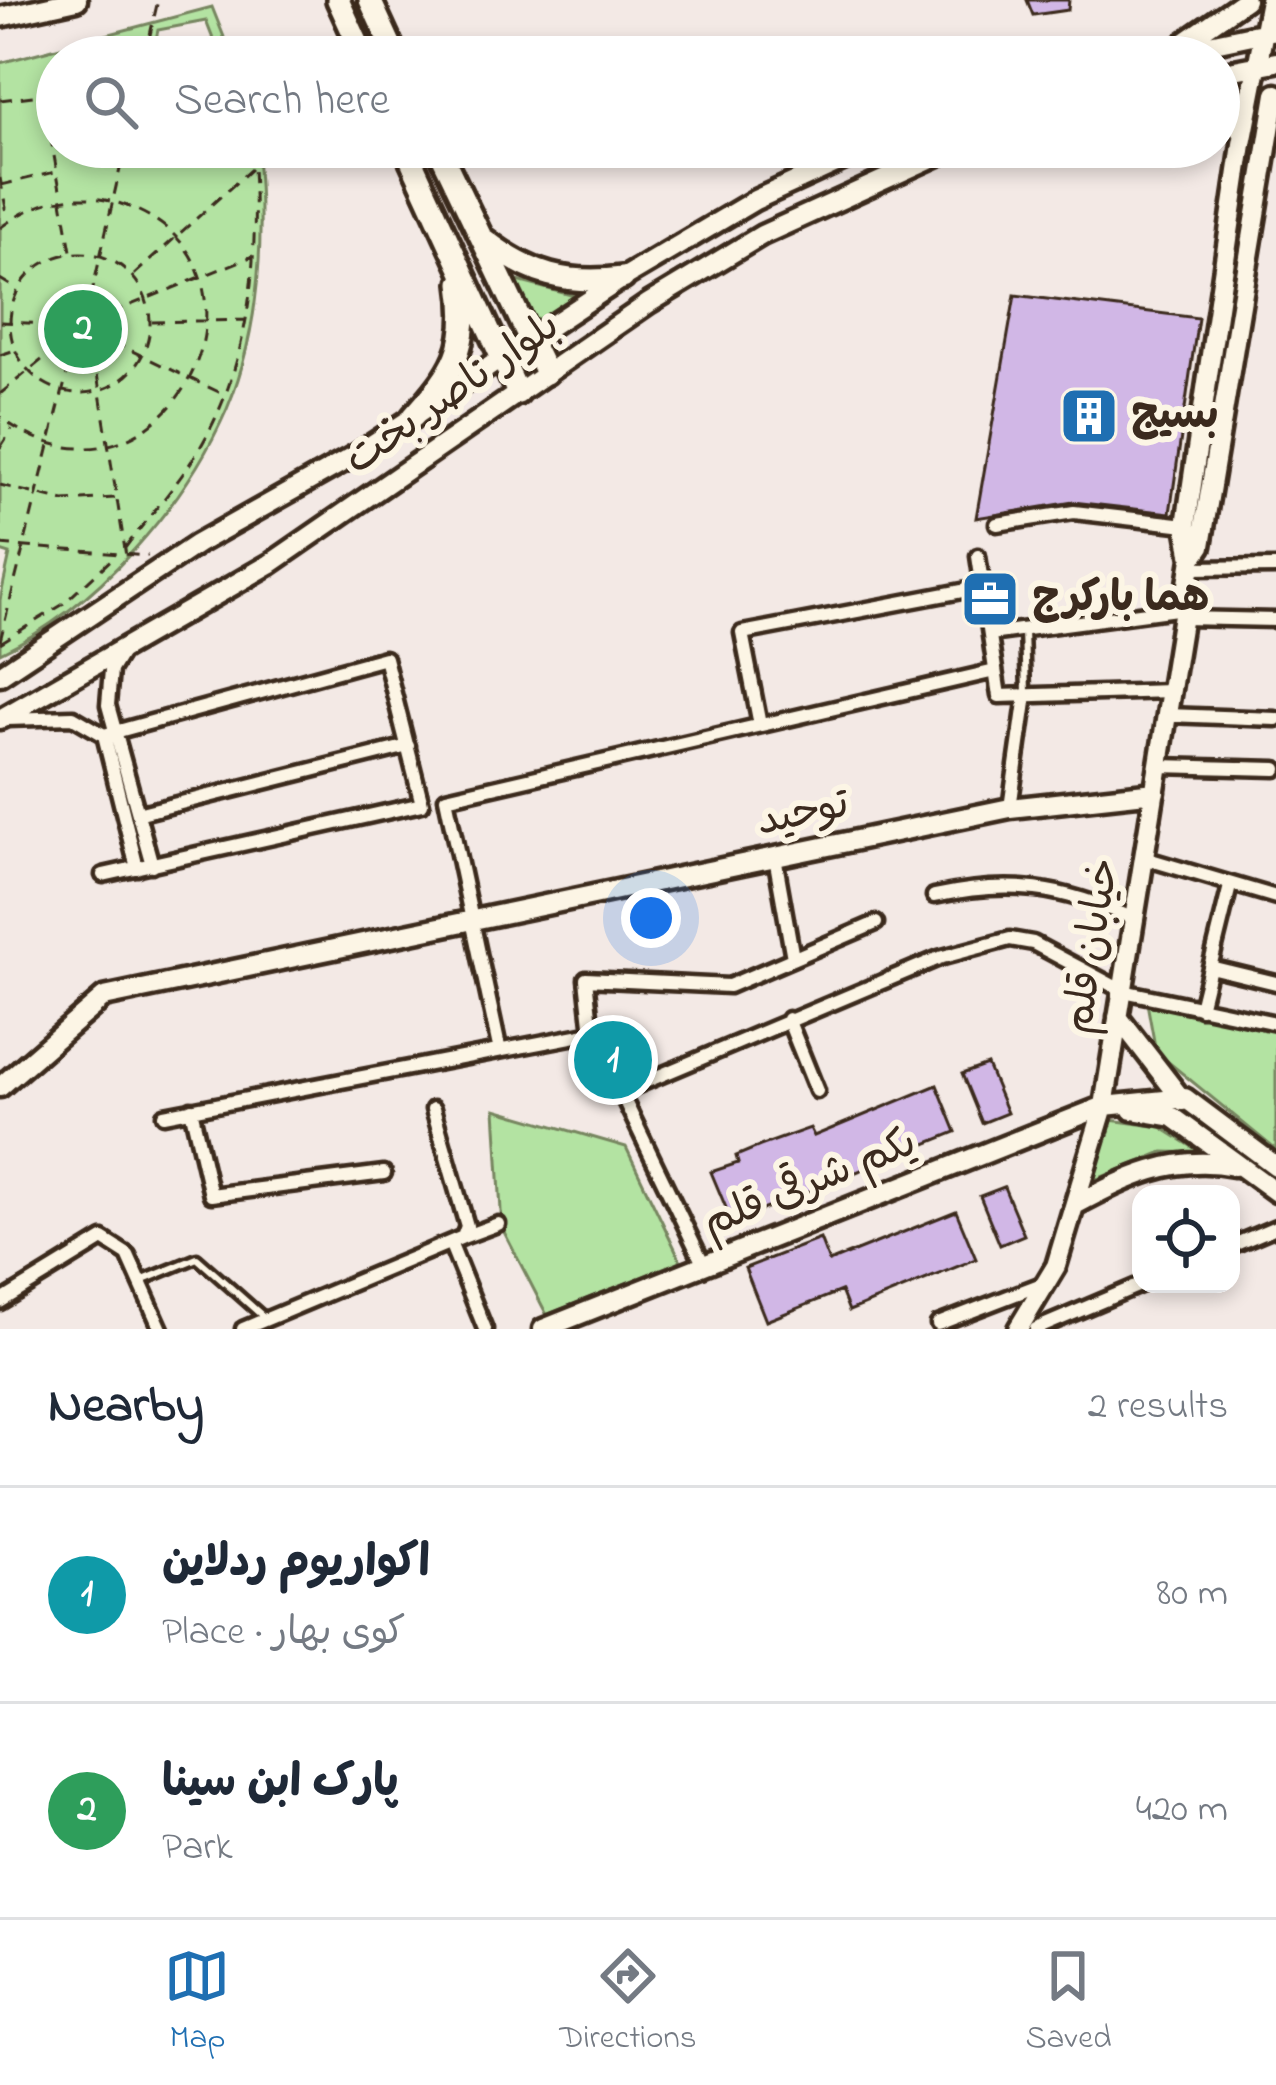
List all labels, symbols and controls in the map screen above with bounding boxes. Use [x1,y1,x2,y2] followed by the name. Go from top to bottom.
[36,36,1240,168] search box
[78,69,144,135] icon: search
[174,69,390,135] text: Search here
[44,284,122,374] pin: 2
[333,297,573,491] street label: بلوار ناصر بخت
[1058,385,1120,447] building icon: بسیج
[1131,386,1219,447] place label: بسیج
[959,568,1021,630] office icon: هما بارکرج
[1032,569,1209,630] place label: هما بارکرج
[751,774,856,853] street label: توحید
[1049,854,1137,1038] street label: خیابان قلم
[621,888,681,948] your location
[574,1015,652,1105] pin: 1
[694,1113,926,1255] street label: یکم شرقی قلم
[1132,1185,1240,1293] map controls
[1132,1185,1240,1293] button: locate
[48,1370,204,1445] text: Nearby
[1088,1379,1228,1436] text: 2 results
[162,1531,430,1597] text: اکواریوم ردلاین
[81,1566,93,1623] text: 1
[1157,1566,1228,1623] text: 80 m
[162,1605,405,1662] text: Place · کوی بهار
[162,1751,399,1817] text: پارک ابن سینا
[77,1782,97,1839] text: 2
[1136,1782,1228,1839] text: 420 m
[162,1820,232,1877] text: Park
[164,1943,230,2063] tab: Map
[559,1943,697,2063] tab: Directions
[1025,1943,1112,2063] tab: Saved

